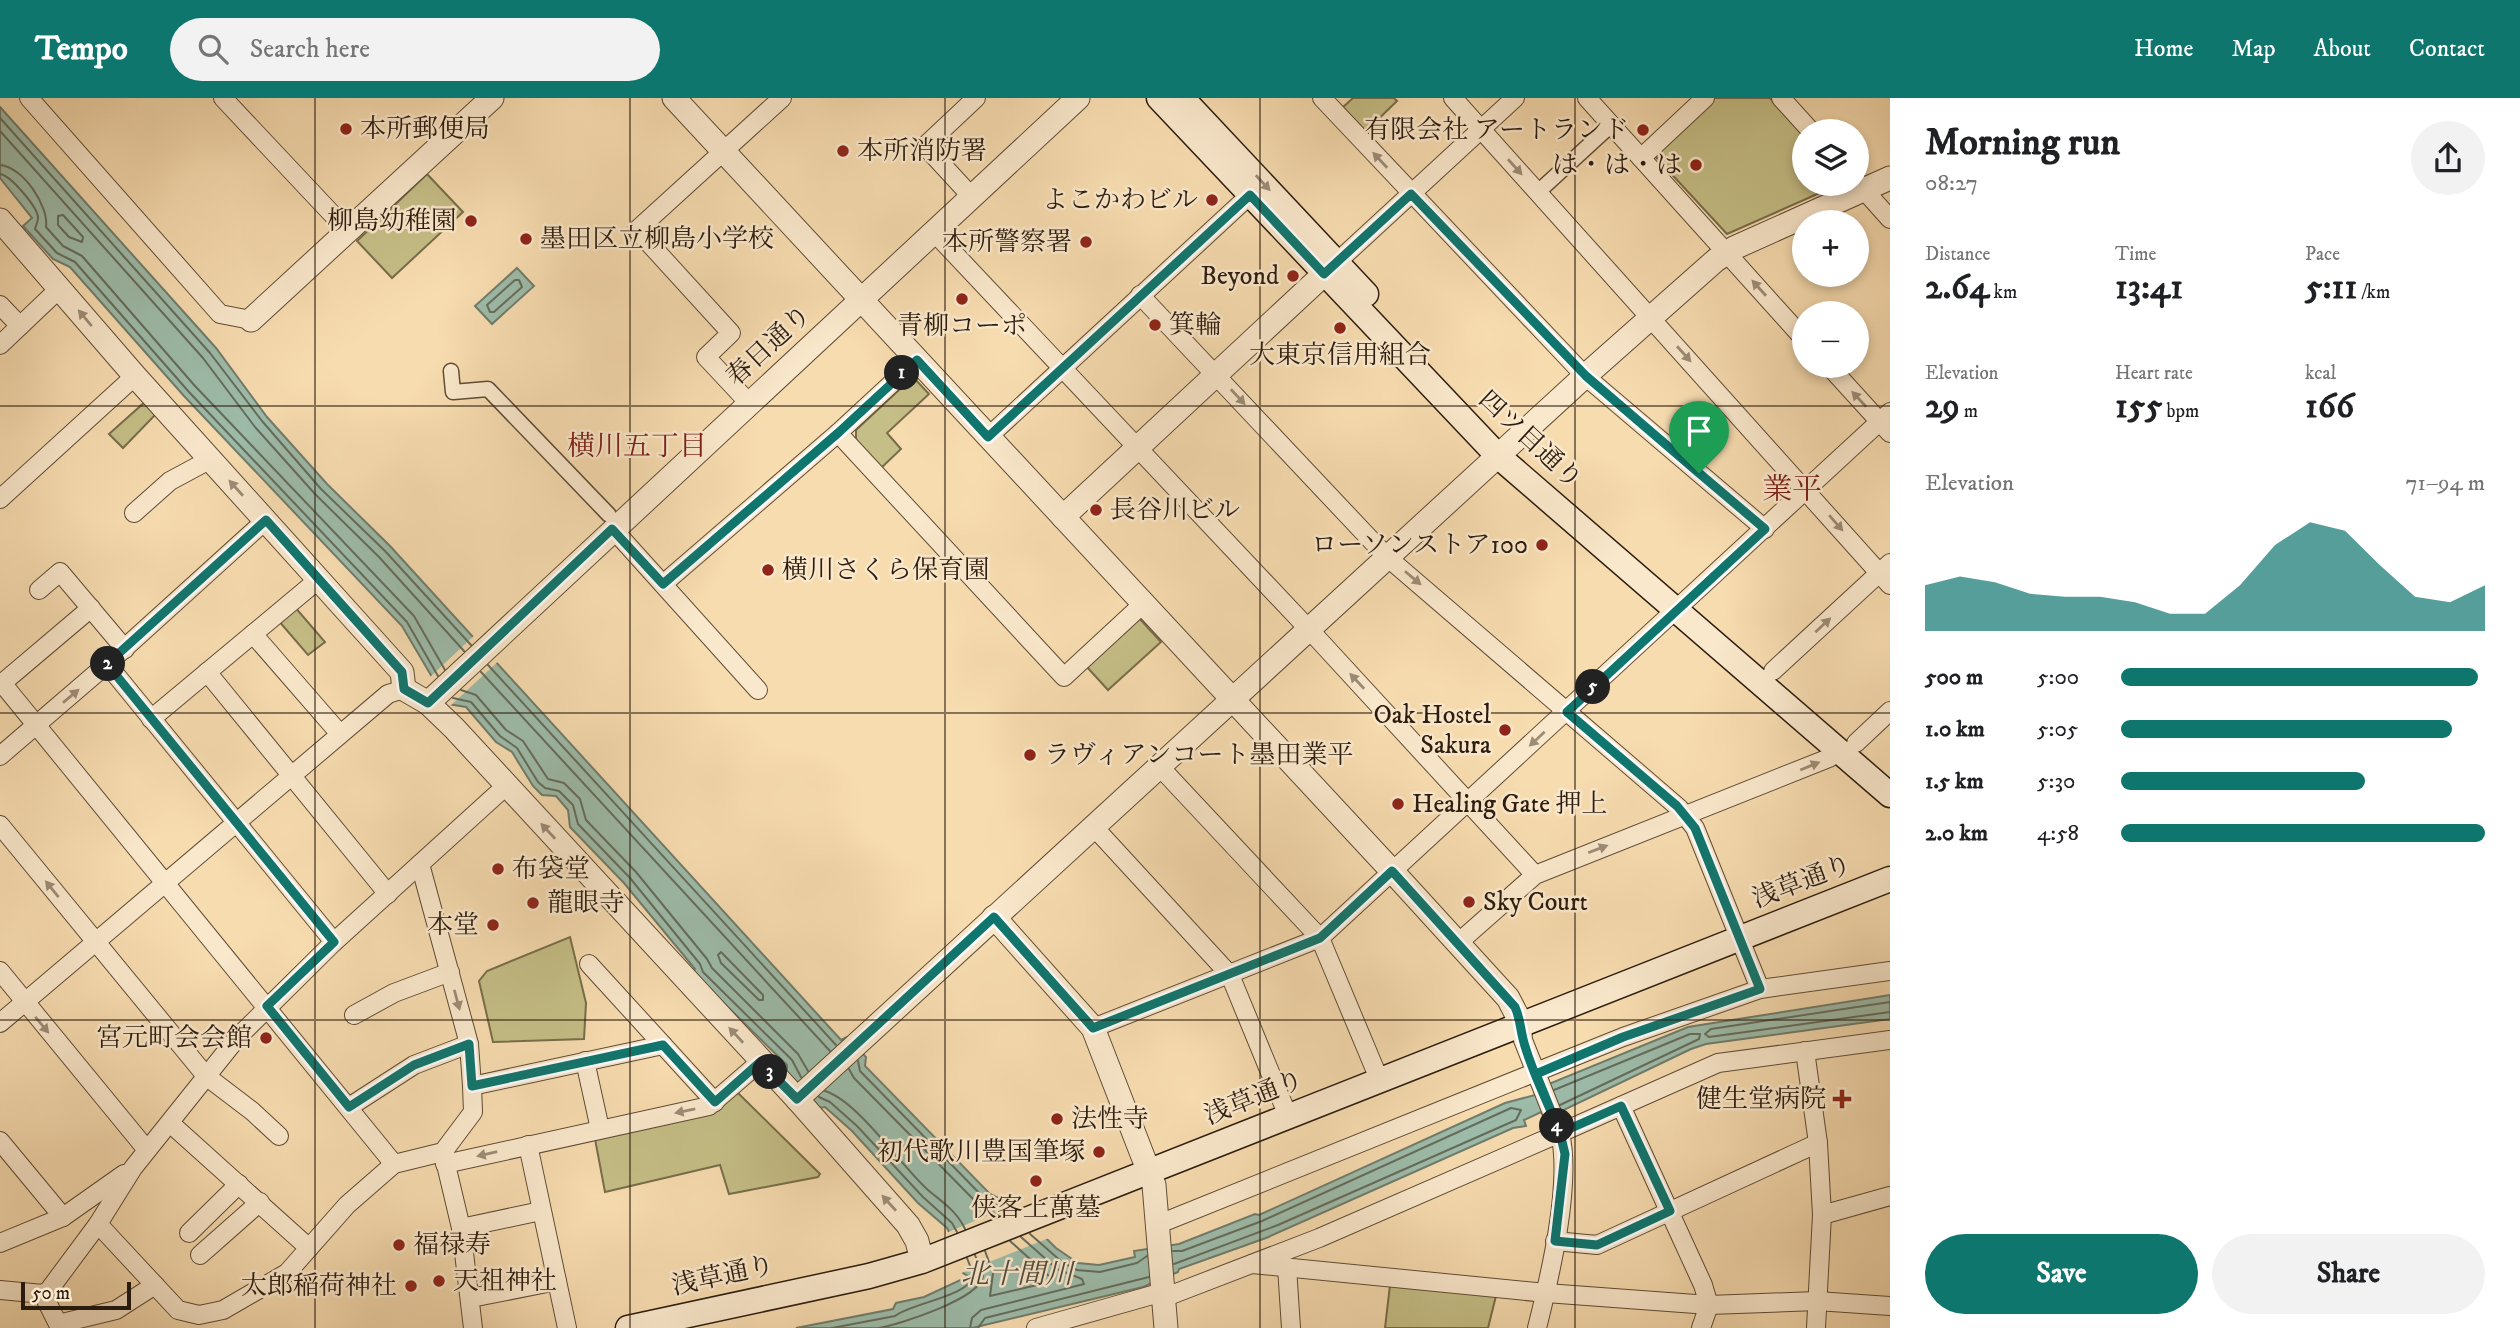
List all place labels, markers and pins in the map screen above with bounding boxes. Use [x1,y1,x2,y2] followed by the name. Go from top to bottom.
[360,113,490,146] place label: 本所郵便局
[1364,114,1629,147] place label: 有限会社 アートランド
[338,121,354,137] marker: 本所郵便局
[1635,122,1651,138] marker: 有限会社 アートランド
[857,135,987,168] place label: 本所消防署
[835,143,851,159] marker: 本所消防署
[1552,149,1682,182] place label: は・は・は
[1688,157,1704,173] marker: は・は・は
[1042,184,1198,217] place label: よこかわビル
[1204,192,1220,208] marker: よこかわビル
[327,205,457,238] place label: 柳島幼稚園
[463,213,479,229] marker: 柳島幼稚園
[540,223,774,256] place label: 墨田区立柳島小学校
[942,226,1072,259] place label: 本所警察署
[518,231,534,247] marker: 墨田区立柳島小学校
[1078,234,1094,250] marker: 本所警察署
[1200,260,1279,293] place label: Beyond
[1285,268,1301,284] marker: Beyond
[954,291,970,307] marker: 青柳コーポ
[1169,309,1221,342] place label: 箕輪
[897,310,1027,343] place label: 青柳コーポ
[1147,317,1163,333] marker: 箕輪
[1332,320,1348,336] marker: 大東京信用組合
[1249,339,1431,372] place label: 大東京信用組合
[884,356,920,390] pin: 1
[1669,401,1729,473] pin
[1110,494,1240,527] place label: 長谷川ビル
[1088,502,1104,518] marker: 長谷川ビル
[1311,529,1528,562] place label: ローソンストア100
[1534,537,1550,553] marker: ローソンストア100
[782,554,990,587] place label: 横川さくら保育園
[760,562,776,578] marker: 横川さくら保育園
[90,646,126,682] pin: 2
[1576,670,1610,704] pin: 5
[1373,699,1491,762] place label: Oak Hostel Sakura
[1497,722,1513,738] marker: Oak Hostel Sakura
[1044,739,1353,772] place label: ラヴィアンコート墨田業平
[1022,747,1038,763] marker: ラヴィアンコート墨田業平
[1412,788,1607,821] place label: Healing Gate 押上
[1390,796,1406,812] marker: Healing Gate 押上
[512,853,590,886] place label: 布袋堂
[490,861,506,877] marker: 布袋堂
[1483,886,1588,919] place label: Sky Court
[547,887,625,920] place label: 龍眼寺
[1461,894,1477,910] marker: Sky Court
[525,895,541,911] marker: 龍眼寺
[427,909,479,942] place label: 本堂
[485,917,501,933] marker: 本堂
[96,1022,252,1055] place label: 宮元町会会館
[258,1030,274,1046] marker: 宮元町会会館
[752,1054,788,1090] pin: 3
[1696,1083,1826,1116] place label: 健生堂病院
[1832,1089,1852,1109] marker: 健生堂病院
[1071,1103,1149,1136] place label: 法性寺
[1540,1108,1574,1144] pin: 4
[1049,1111,1065,1127] marker: 法性寺
[877,1136,1085,1169] place label: 初代歌川豊国筆塚
[1091,1144,1107,1160] marker: 初代歌川豊国筆塚
[1028,1173,1044,1189] marker: 侠客上萬墓
[971,1192,1101,1225] place label: 侠客上萬墓
[413,1229,491,1262] place label: 福禄寿
[391,1237,407,1253] marker: 福禄寿
[453,1265,557,1298] place label: 天祖神社
[241,1270,397,1303] place label: 太郎稲荷神社
[431,1273,447,1289] marker: 天祖神社
[403,1278,419,1294] marker: 太郎稲荷神社

